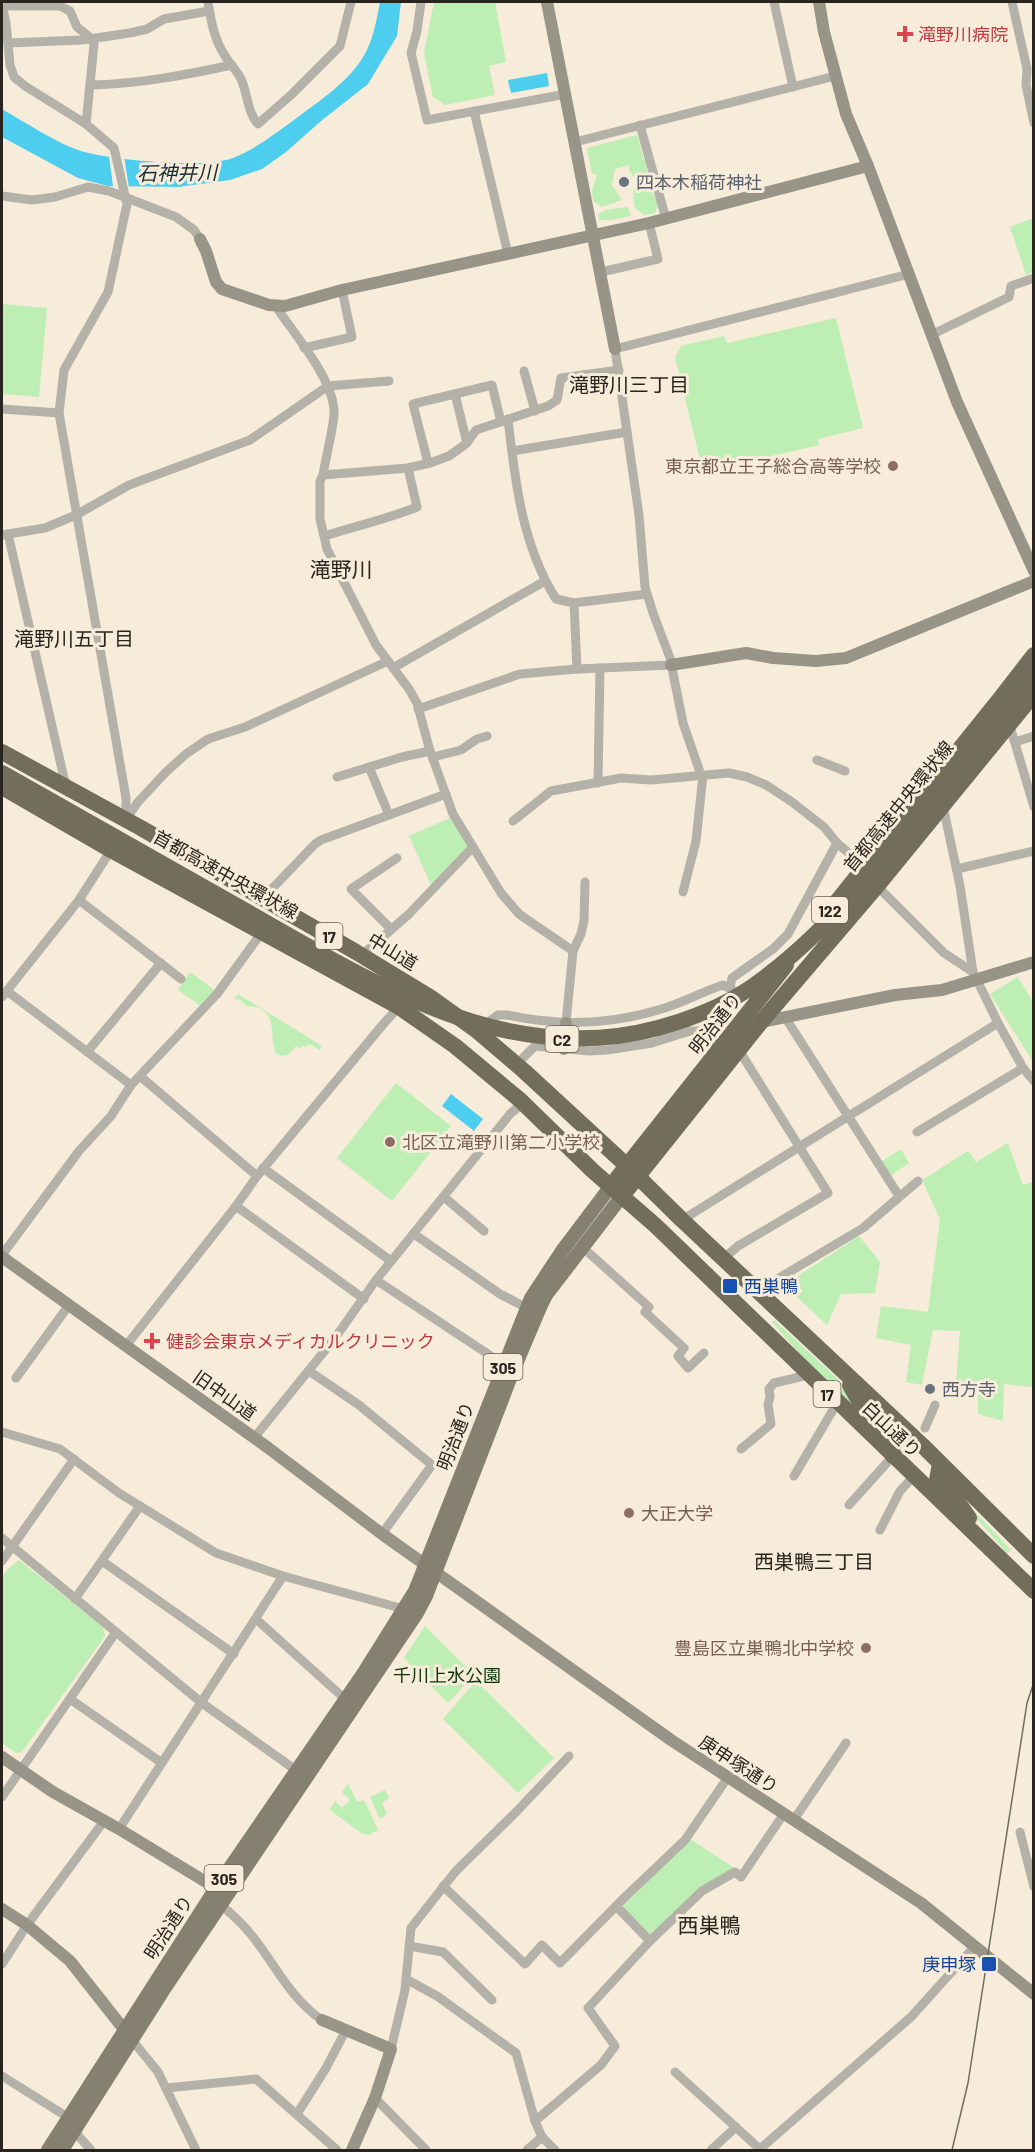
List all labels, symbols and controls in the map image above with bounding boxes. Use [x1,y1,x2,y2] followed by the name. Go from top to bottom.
[918,23,1008,45] place label: 滝野川病院
[896,25,914,43] marker: 滝野川病院
[137,159,219,185] water label: 石神井川
[636,171,762,193] place label: 四本木稲荷神社
[617,175,631,189] marker: 四本木稲荷神社
[569,372,689,396] district label: 滝野川三丁目
[665,455,881,477] place label: 東京都立王子総合高等学校
[886,459,900,473] marker: 東京都立王子総合高等学校
[310,556,373,581] district label: 滝野川
[14,626,134,650] district label: 滝野川五丁目
[838,736,958,876] street label: 首都高速中央環状線
[150,825,302,923] street label: 首都高速中央環状線
[812,897,848,923] road number: 122
[316,923,342,949] road number: 17
[364,928,422,974] street label: 中山道
[684,988,746,1058] street label: 明治通り
[546,1026,578,1052] road number: C2
[402,1131,600,1153] place label: 北区立滝野川第二小学校
[383,1135,397,1149] marker: 北区立滝野川第二小学校
[744,1275,798,1297] place label: 西巣鴨
[721,1277,739,1295] marker: 西巣鴨
[166,1330,435,1352] place label: 健診会東京メディカルクリニック
[143,1332,161,1350] marker: 健診会東京メディカルクリニック
[484,1354,522,1380] road number: 305
[189,1365,261,1425] street label: 旧中山道
[942,1378,996,1400] place label: 西方寺
[814,1381,840,1407] road number: 17
[923,1382,937,1396] marker: 西方寺
[858,1396,926,1462] street label: 白山通り
[432,1398,478,1474] street label: 明治通り
[641,1502,713,1524] place label: 大正大学
[622,1506,636,1520] marker: 大正大学
[754,1549,874,1573] district label: 西巣鴨三丁目
[674,1637,854,1659] place label: 豊島区立巣鴨北中学校
[859,1641,873,1655] marker: 豊島区立巣鴨北中学校
[393,1664,501,1686] park label: 千川上水公園
[695,1730,783,1798] street label: 庚申塚通り
[204,1865,244,1891] road number: 305
[139,1891,197,1963] street label: 明治通り
[678,1912,741,1937] district label: 西巣鴨
[922,1953,976,1975] place label: 庚申塚
[980,1955,998,1973] marker: 庚申塚

